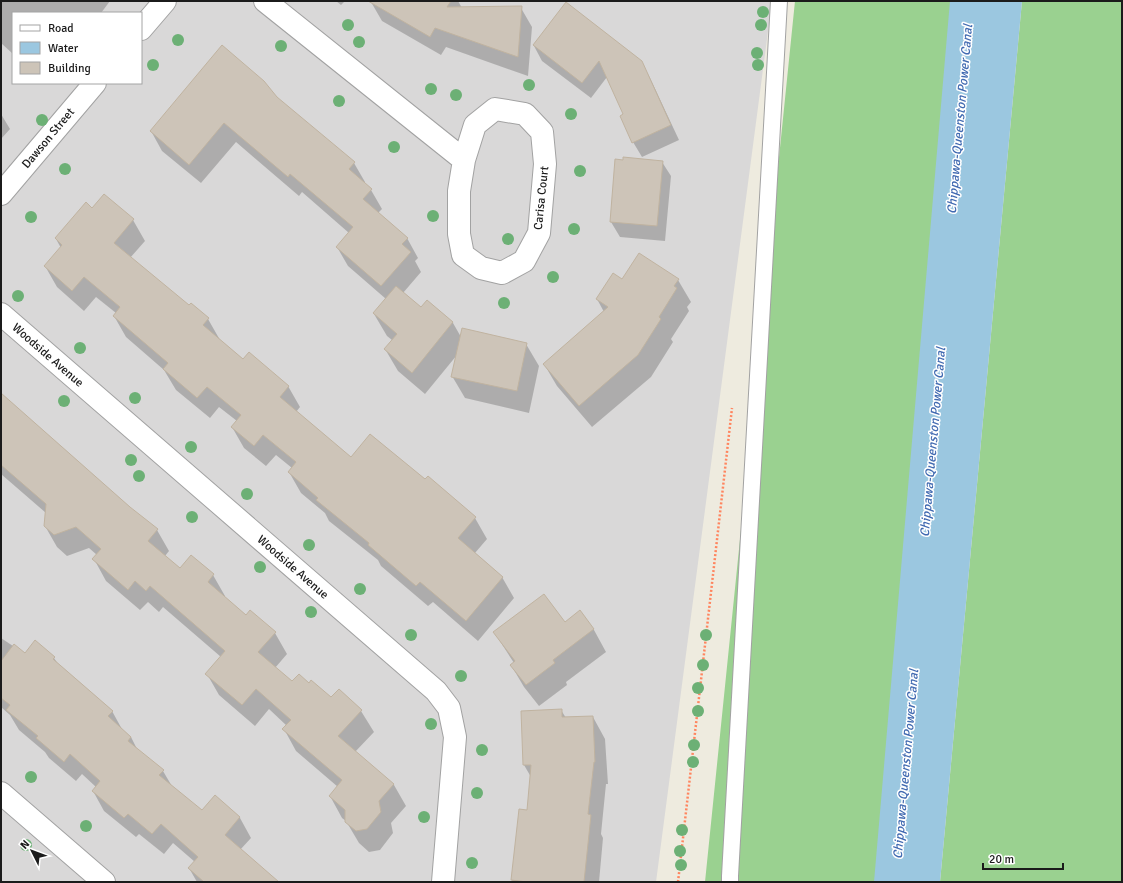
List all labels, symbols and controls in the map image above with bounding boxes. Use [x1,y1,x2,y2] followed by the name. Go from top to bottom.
[12,12,142,84] legend
[48,21,74,36] text: Road
[944,22,976,215] water label: Chippawa-Queenston Power Canal
[48,41,79,56] text: Water
[48,61,91,76] text: Building
[19,105,78,172] street label: Dawson Street
[531,165,552,231] street label: Carisa Court
[9,320,86,390] street label: Woodside Avenue
[917,345,949,538] water label: Chippawa-Queenston Power Canal
[254,532,331,602] street label: Woodside Avenue
[890,667,922,860] water label: Chippawa-Queenston Power Canal
[12,831,52,871] north arrow
[18,837,32,852] text: N
[983,845,1063,871] scale bar
[989,852,1014,867] text: 20 m

